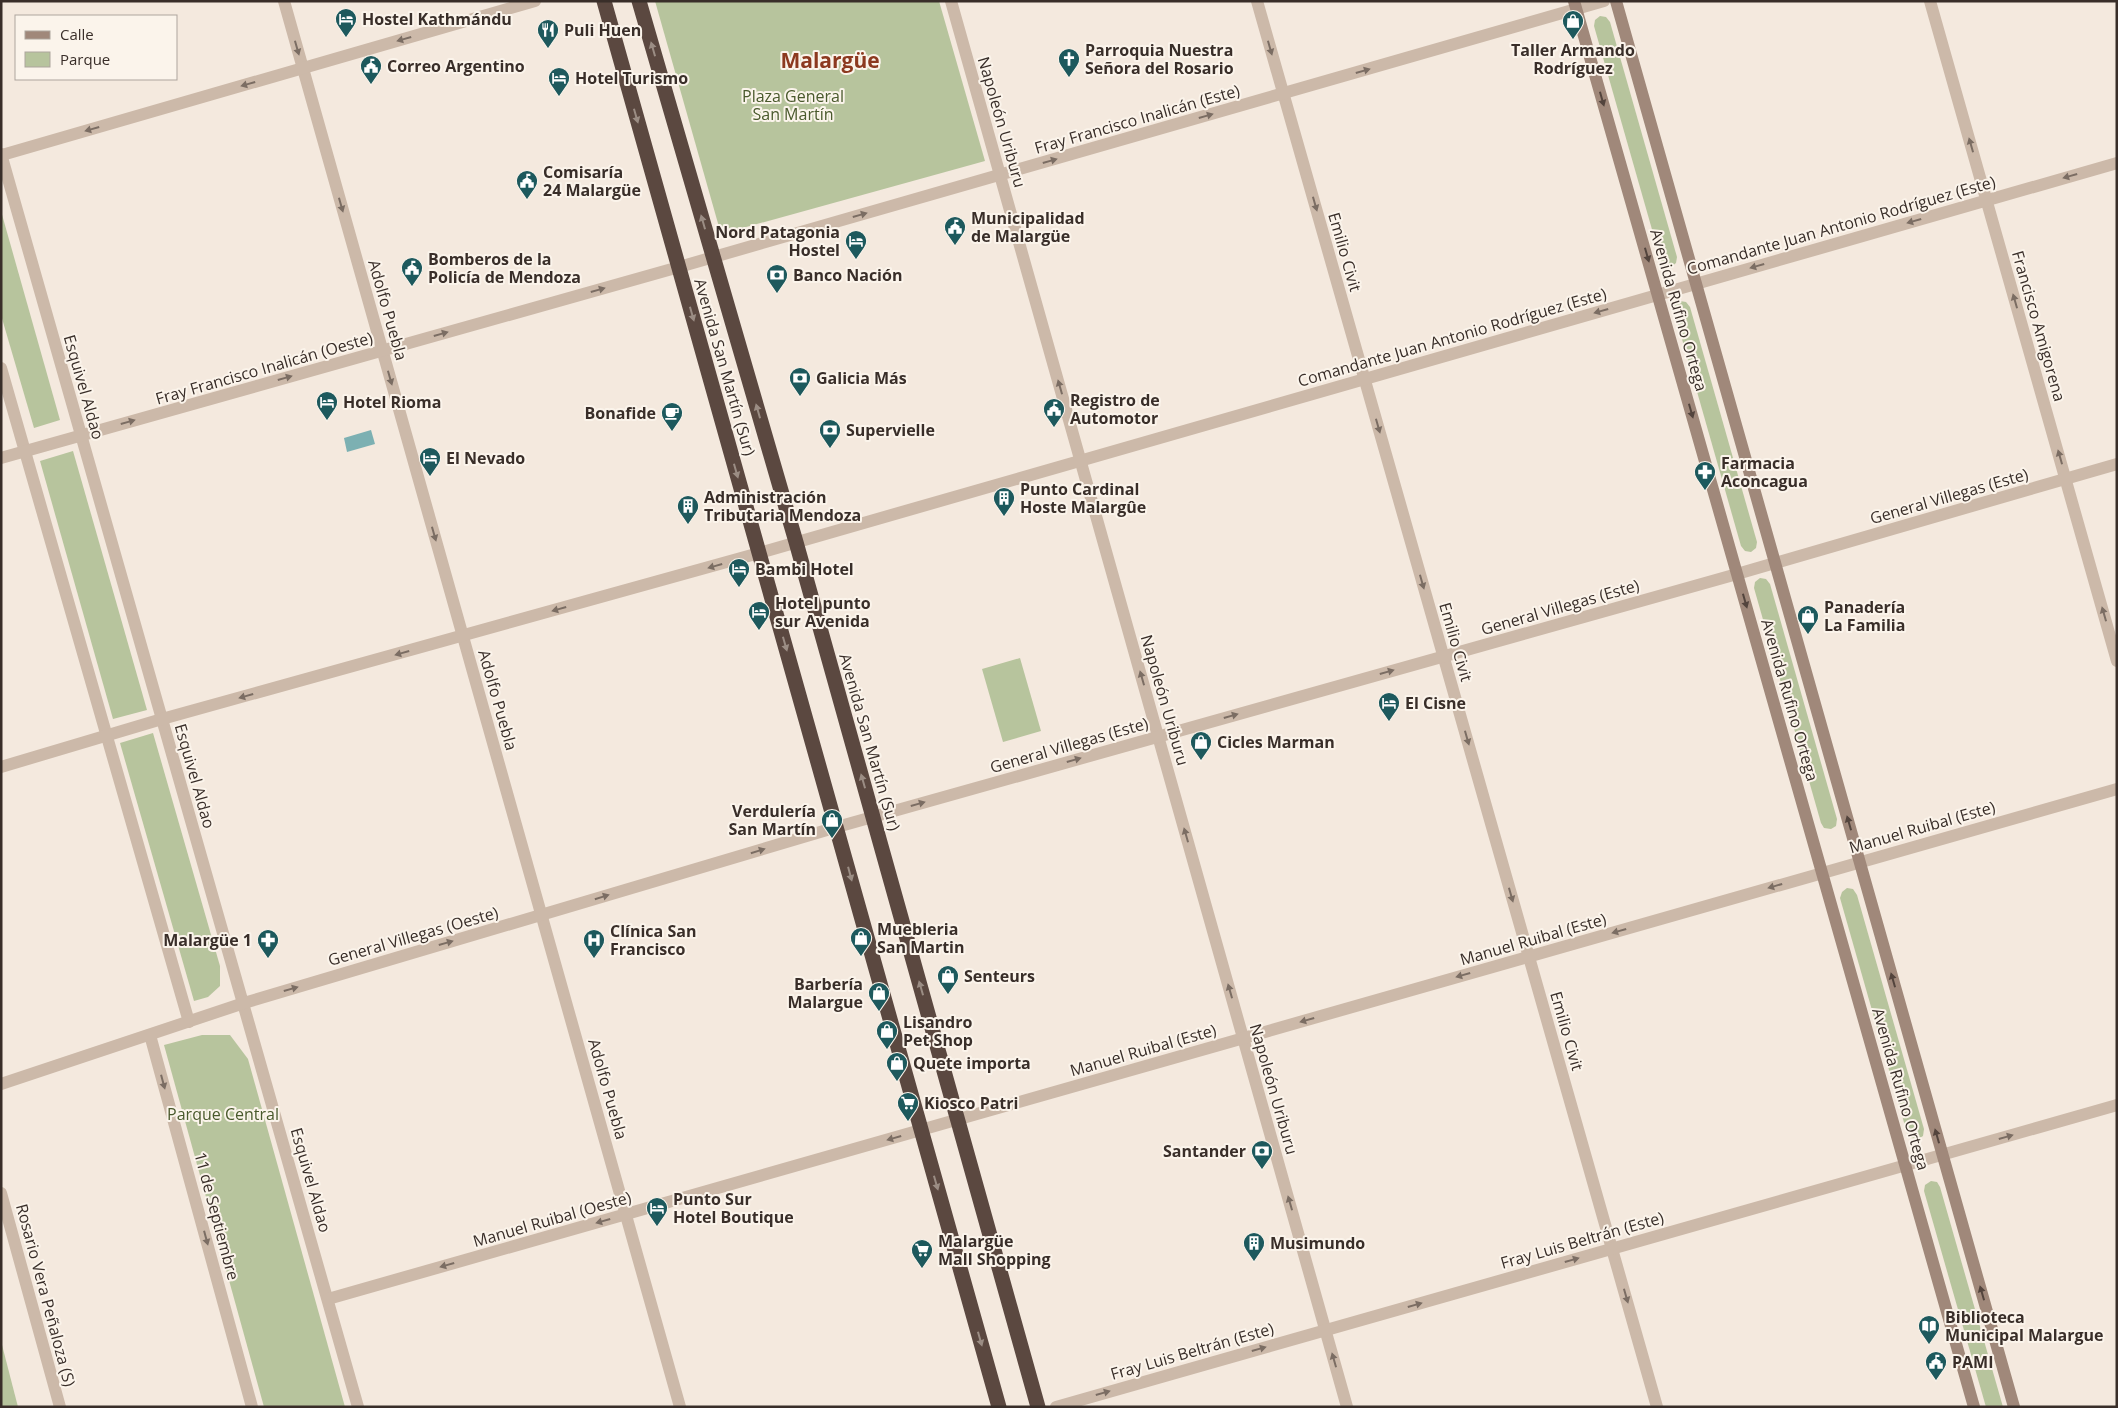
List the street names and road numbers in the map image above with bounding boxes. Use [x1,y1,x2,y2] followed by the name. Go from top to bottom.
[973,54,1031,190] street label: Napoleón Uriburu
[1032,79,1242,159] street label: Fray Francisco Inalicán (Este)
[1684,170,1998,280] street label: Comandante Juan Antonio Rodríguez (Este)
[1323,210,1367,294] street label: Emilio Civit
[1645,226,1713,394] street label: Avenida Rufino Ortega
[2007,248,2071,404] street label: Francisco Amigorena
[363,257,413,363] street label: Adolfo Puebla
[689,276,761,458] street label: Avenida San Martín (Sur)
[1295,282,1609,392] street label: Comandante Juan Antonio Rodríguez (Este)
[153,326,375,410] street label: Fray Francisco Inalicán (Oeste)
[59,332,109,442] street label: Esquivel Aldao
[1867,463,2031,529] street label: General Villegas (Este)
[1478,574,1642,640] street label: General Villegas (Este)
[1434,600,1478,684] street label: Emilio Civit
[1756,616,1824,784] street label: Avenida Rufino Ortega
[1136,632,1194,768] street label: Napoleón Uriburu
[473,647,523,753] street label: Adolfo Puebla
[834,651,906,833] street label: Avenida San Martín (Sur)
[987,712,1151,778] street label: General Villegas (Este)
[170,721,220,831] street label: Esquivel Aldao
[1846,795,1998,858] street label: Manuel Ruibal (Este)
[325,901,501,971] street label: General Villegas (Oeste)
[1457,907,1609,970] street label: Manuel Ruibal (Este)
[1545,989,1589,1073] street label: Emilio Civit
[1867,1005,1935,1173] street label: Avenida Rufino Ortega
[1067,1018,1219,1081] street label: Manuel Ruibal (Este)
[1245,1021,1303,1157] street label: Napoleón Uriburu
[583,1036,633,1142] street label: Adolfo Puebla
[286,1125,336,1235] street label: Esquivel Aldao
[189,1150,245,1283] street label: 11 de Septiembre
[470,1186,634,1252] street label: Manuel Ruibal (Oeste)
[11,1201,81,1389] street label: Rosario Vera Peñaloza (S)
[1498,1206,1666,1274] street label: Fray Luis Beltrán (Este)
[1108,1317,1276,1385] street label: Fray Luis Beltrán (Este)

